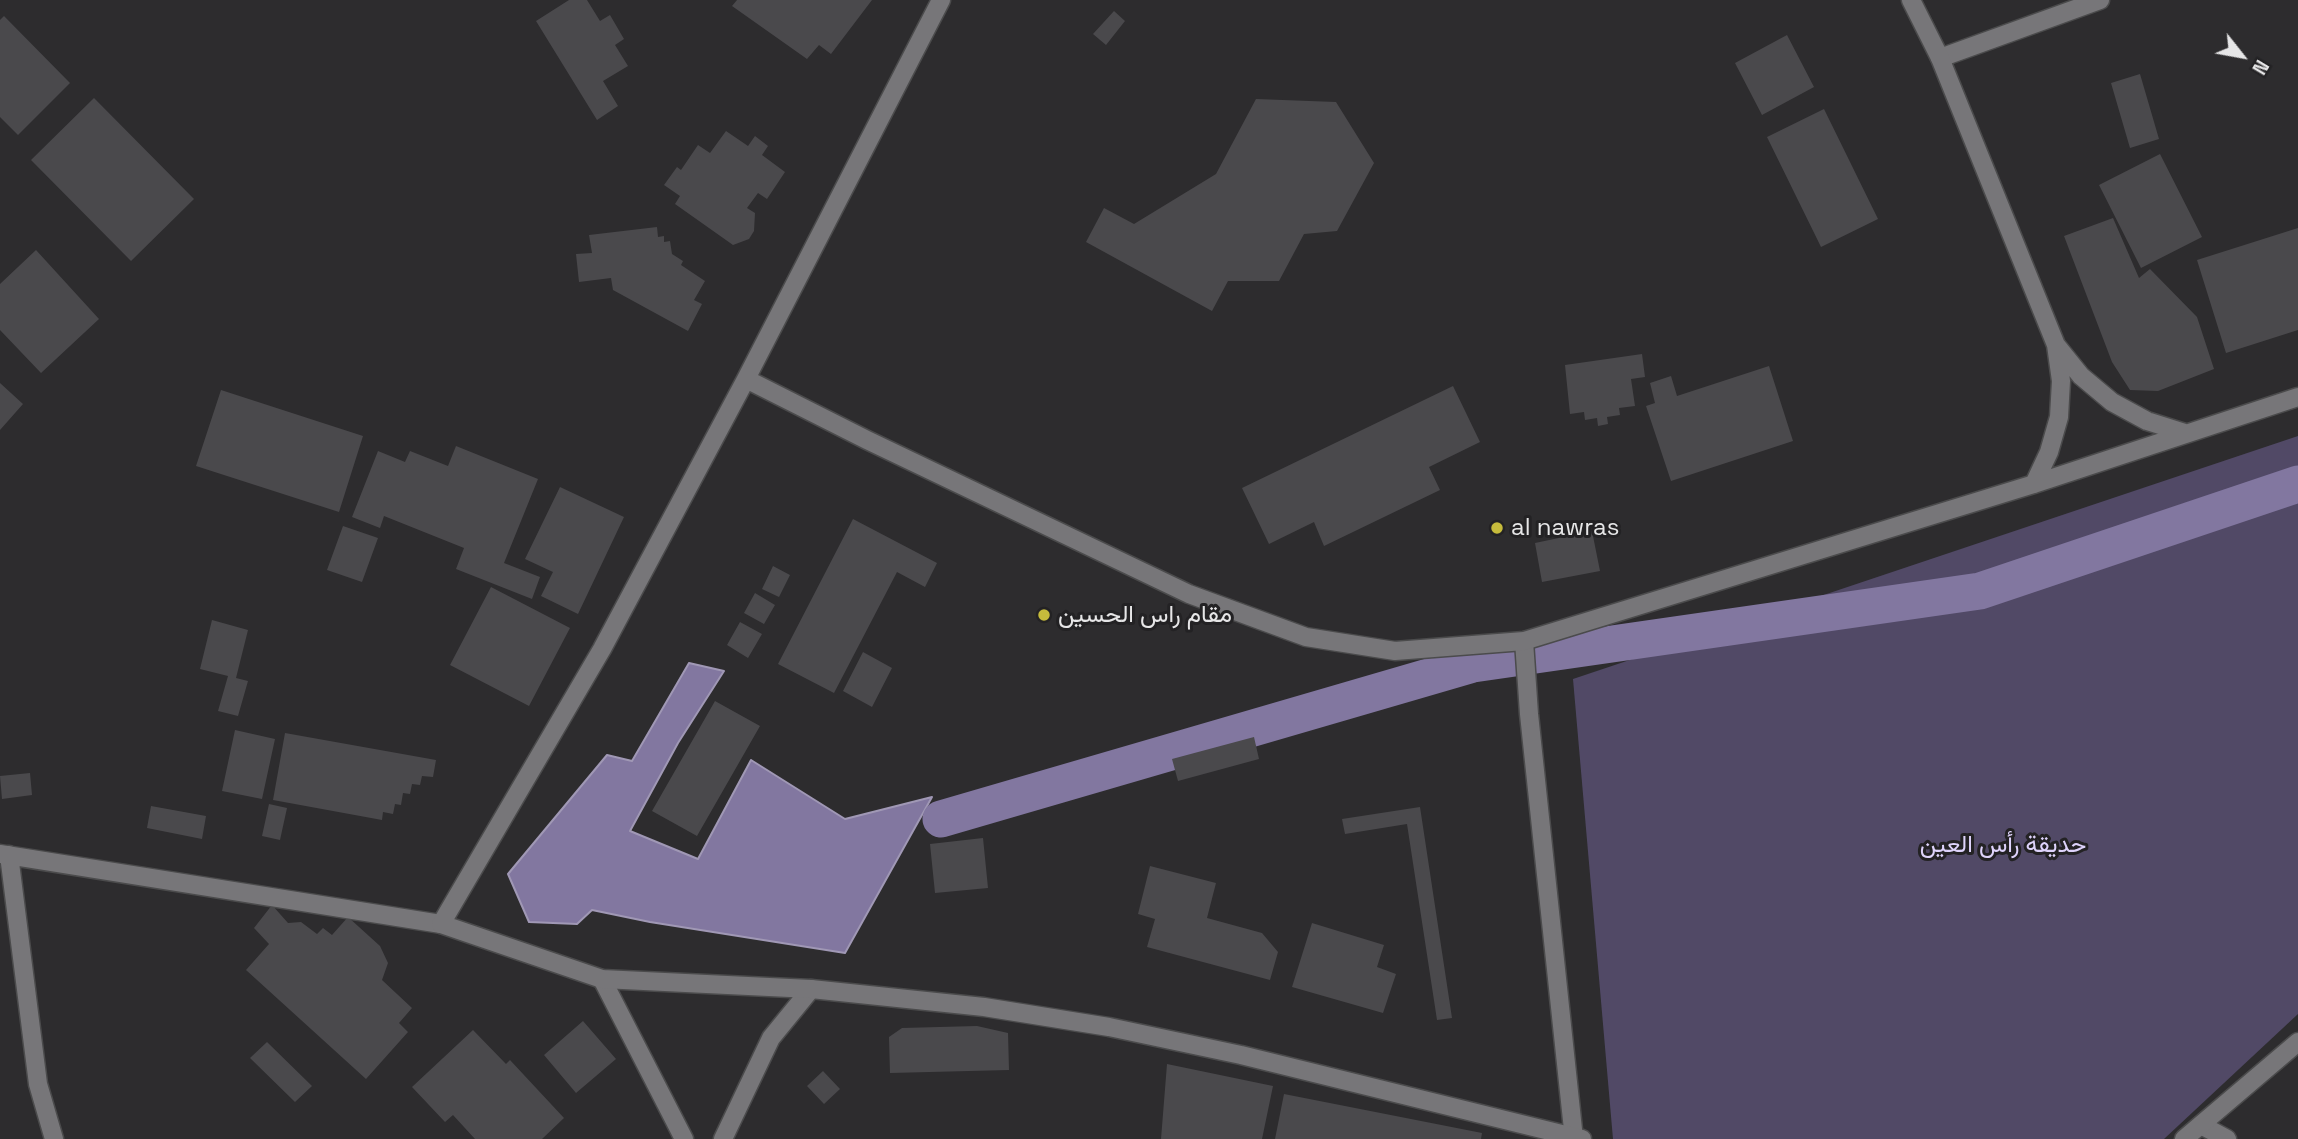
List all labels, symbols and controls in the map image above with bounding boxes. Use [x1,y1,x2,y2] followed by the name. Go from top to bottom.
[2207,21,2277,91] north arrow
[2246,55,2274,79] text: N
[1511,514,1619,542] place label: al nawras
[1489,520,1505,536] marker: al nawras
[1058,601,1232,629] place label: مقام راس الحسين
[1036,607,1052,623] marker: مقام راس الحسين
[1920,831,2086,859] park label: حديقة رأس العين

